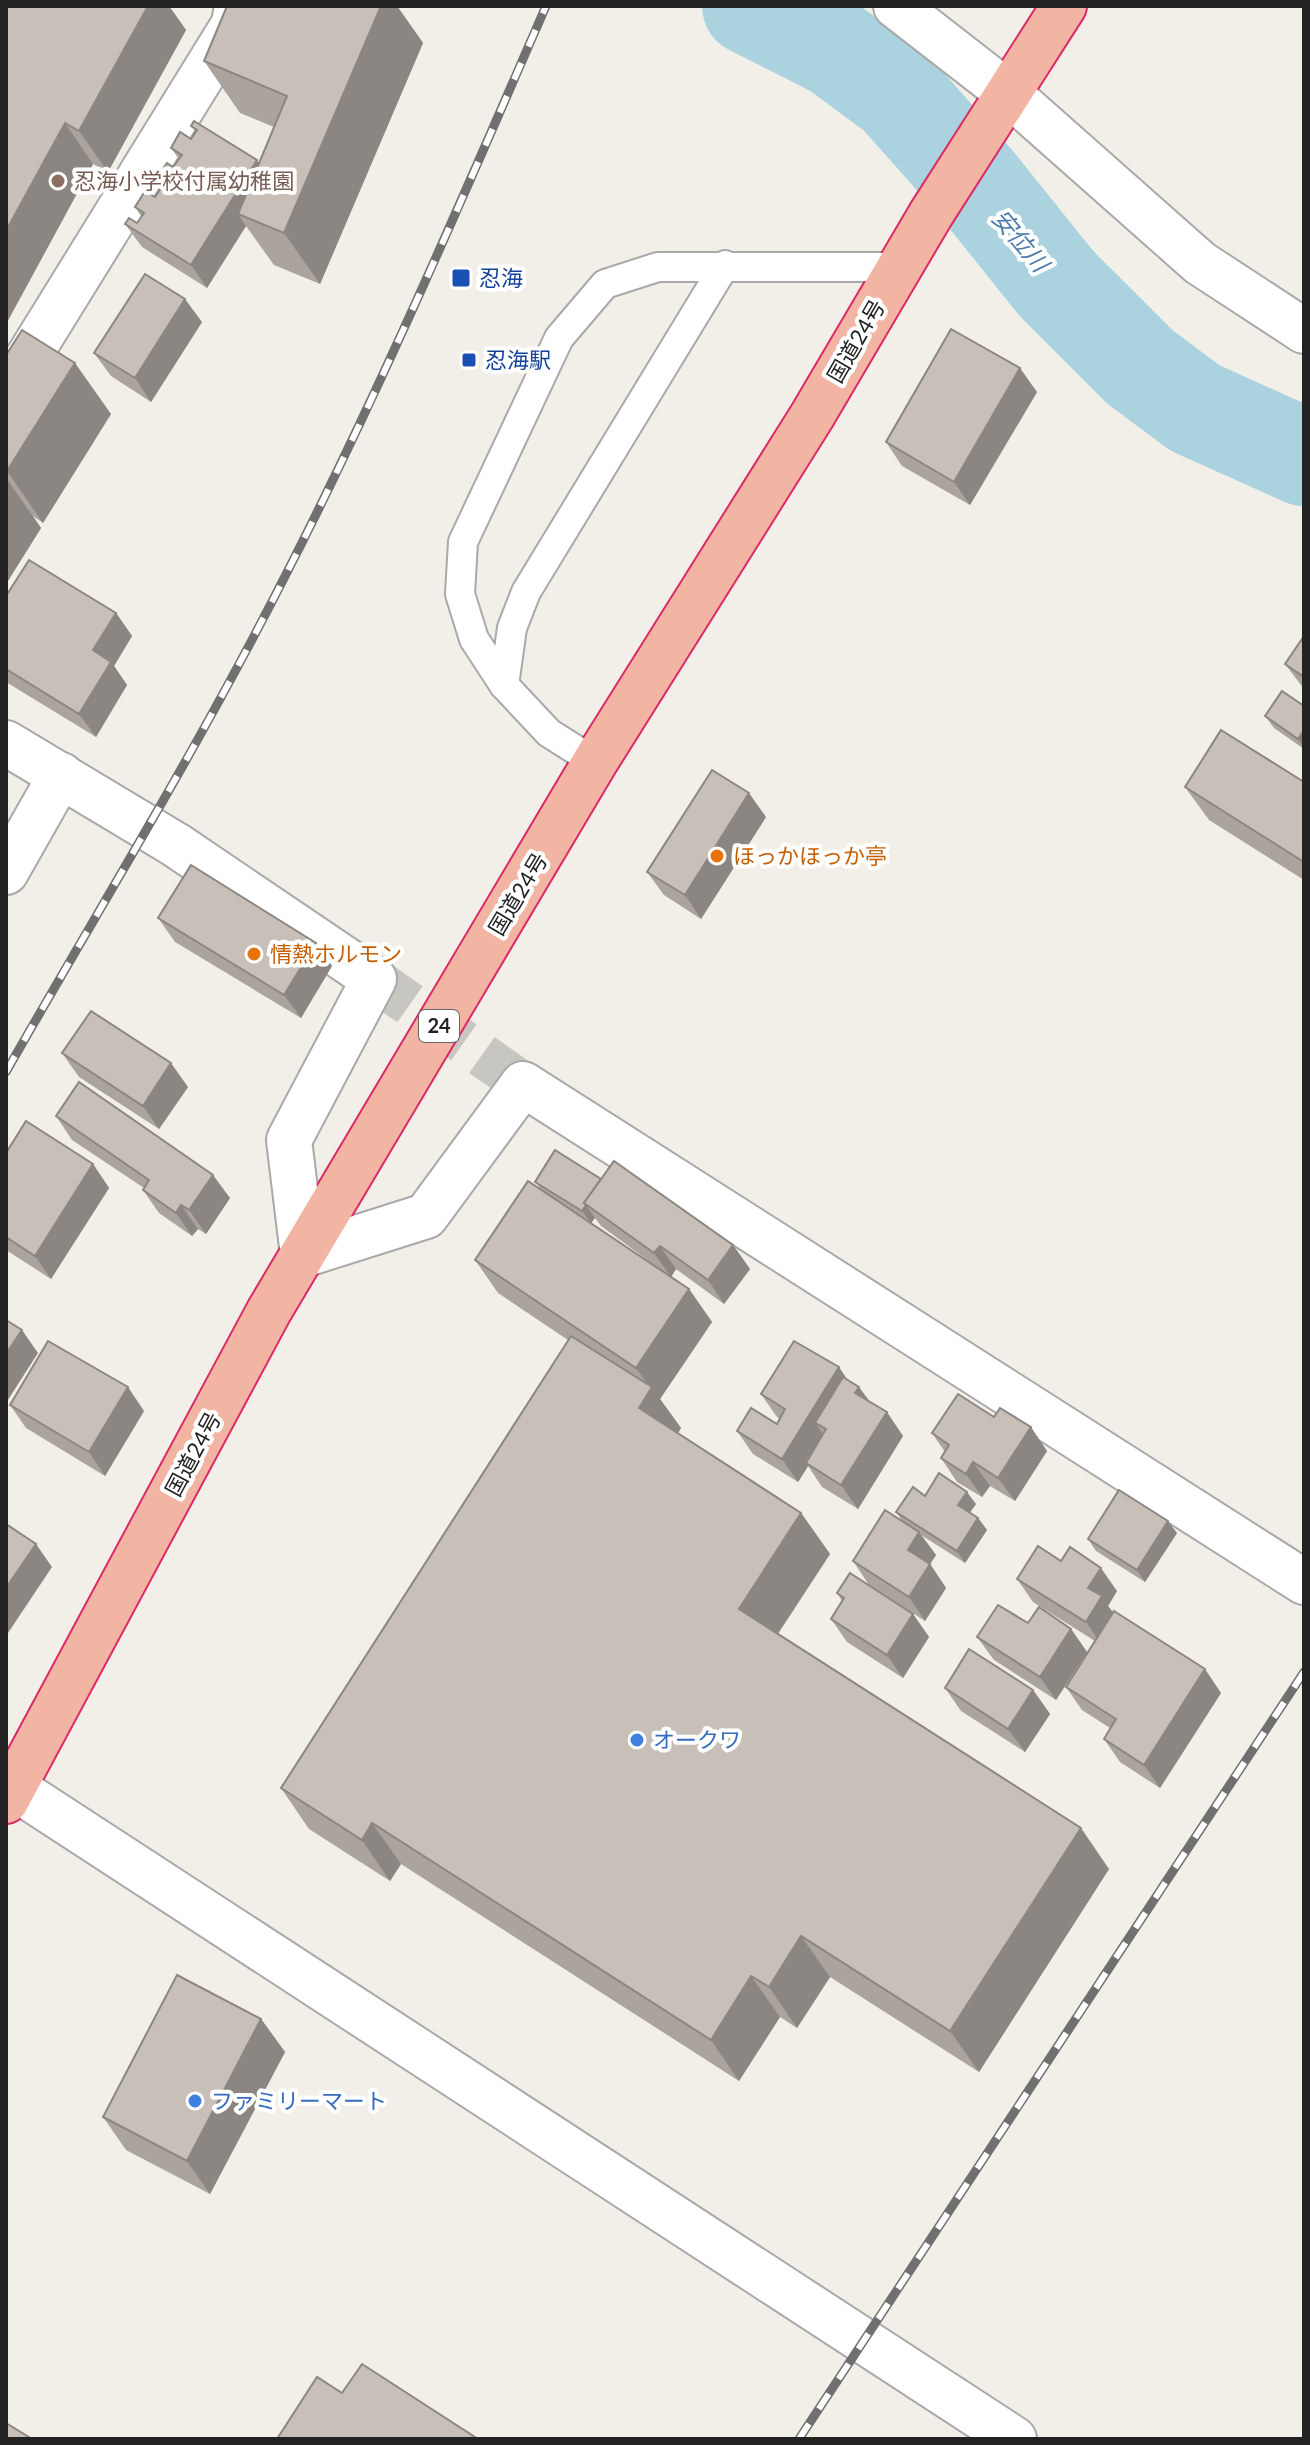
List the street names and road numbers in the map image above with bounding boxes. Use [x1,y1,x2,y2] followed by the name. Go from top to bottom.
[821,294,890,387] street label: 国道24号
[482,848,553,940] street label: 国道24号
[419,1010,459,1042] road number: 24
[159,1407,226,1501] street label: 国道24号

